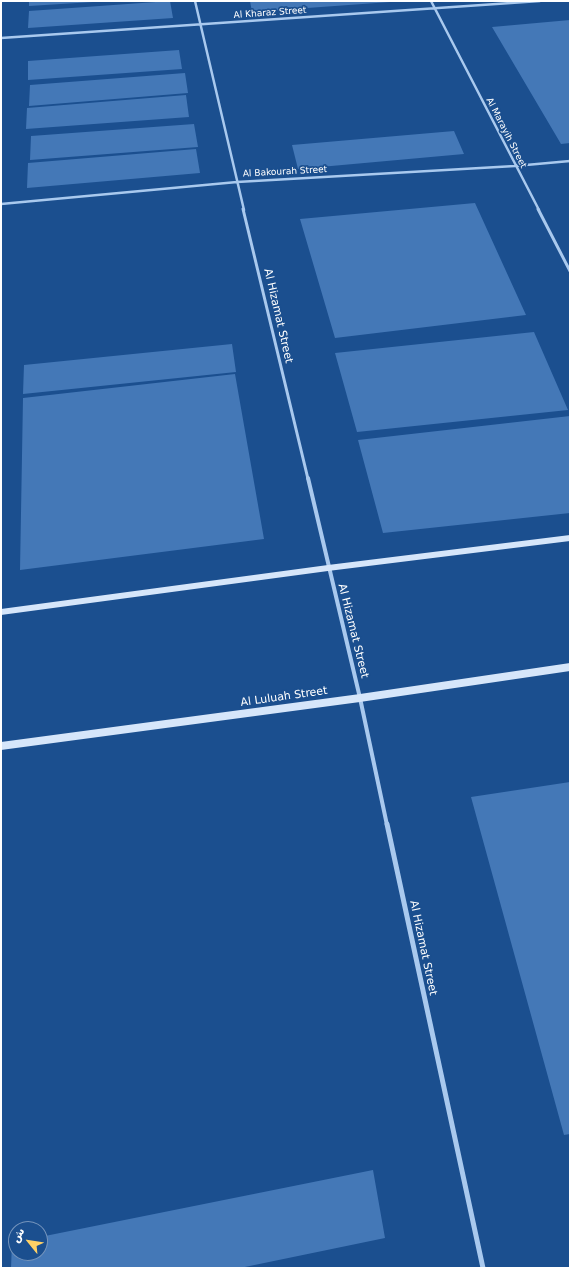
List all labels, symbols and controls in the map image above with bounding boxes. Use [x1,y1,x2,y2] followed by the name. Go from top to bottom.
[233,5,307,21] street label: Al Kharaz Street
[484,96,528,170] street label: Al Marayih Street
[243,164,327,180] street label: Al Bakourah Street
[261,267,295,365] street label: Al Hizamat Street
[335,583,371,679] street label: Al Hizamat Street
[240,684,328,710] street label: Al Luluah Street
[407,899,439,997] street label: Al Hizamat Street
[8,1221,48,1261] north arrow
[9,1225,27,1245] text: ش

